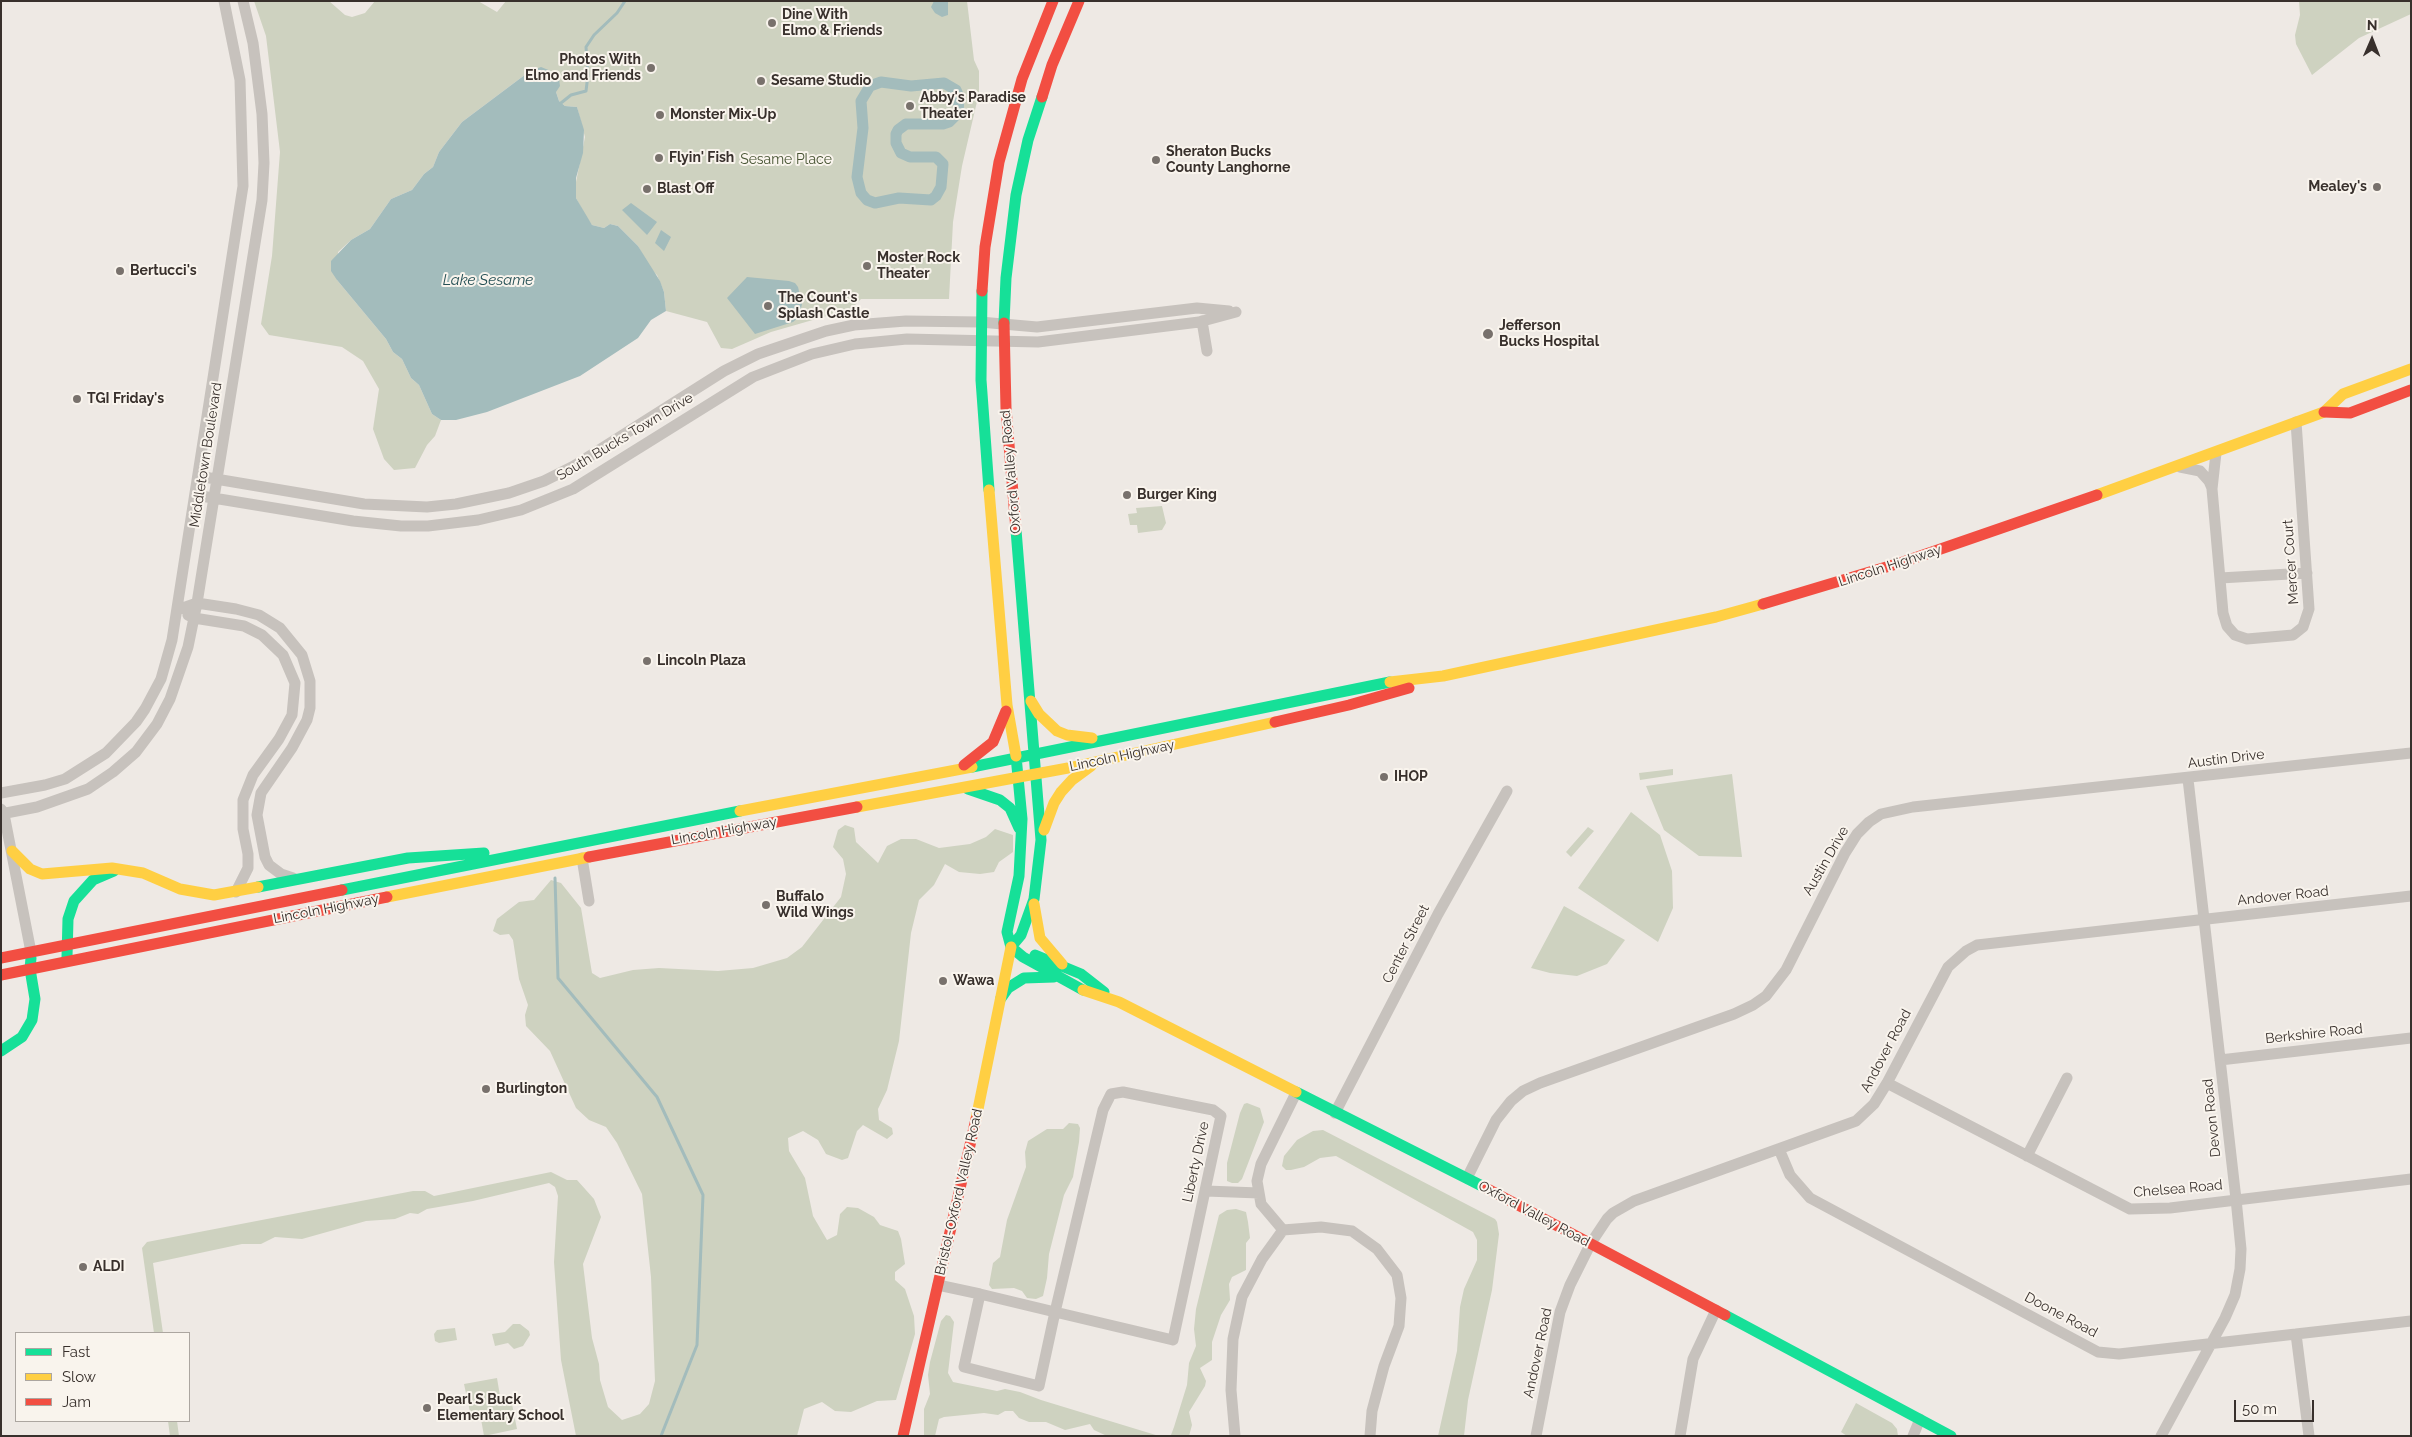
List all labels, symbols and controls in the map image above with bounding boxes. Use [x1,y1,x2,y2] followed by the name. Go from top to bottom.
[782,7,883,40] place label: Dine With Elmo & Friends
[2347,15,2397,65] north arrow
[766,17,778,29] marker: Dine With Elmo & Friends
[2367,17,2378,33] text: N
[525,52,641,84] place label: Photos With Elmo and Friends
[645,62,657,74] marker: Photos With Elmo and Friends
[771,73,871,89] place label: Sesame Studio
[755,75,767,87] marker: Sesame Studio
[920,90,1026,122] place label: Abby's Paradise Theater
[904,100,916,112] marker: Abby's Paradise Theater
[670,107,776,123] place label: Monster Mix-Up
[654,109,666,121] marker: Monster Mix-Up
[1166,144,1290,176] place label: Sheraton Bucks County Langhorne
[669,150,734,166] place label: Flyin' Fish
[653,152,665,164] marker: Flyin' Fish
[740,152,832,168] park label: Sesame Place
[1150,154,1162,166] marker: Sheraton Bucks County Langhorne
[2308,179,2367,195] place label: Mealey's
[657,181,714,197] place label: Blast Off
[2371,181,2383,193] marker: Mealey's
[641,183,653,195] marker: Blast Off
[877,250,960,282] place label: Moster Rock Theater
[861,260,873,272] marker: Moster Rock Theater
[130,263,197,279] place label: Bertucci's
[114,265,126,277] marker: Bertucci's
[443,271,533,289] water label: Lake Sesame
[778,290,869,322] place label: The Count's Splash Castle
[762,300,774,312] marker: The Count's Splash Castle
[1499,318,1599,351] place label: Jefferson Bucks Hospital
[1481,327,1495,341] marker: Jefferson Bucks Hospital
[186,381,226,529] street label: Middletown Boulevard
[554,390,696,484] street label: South Bucks Town Drive
[87,391,164,407] place label: TGI Friday's
[71,393,83,405] marker: TGI Friday's
[997,410,1025,534] street label: Oxford Valley Road
[1137,487,1217,503] place label: Burger King
[1121,489,1133,501] marker: Burger King
[2280,519,2302,605] street label: Mercer Court
[1836,541,1944,591] street label: Lincoln Highway
[657,653,746,669] place label: Lincoln Plaza
[641,655,653,667] marker: Lincoln Plaza
[1068,737,1176,775] street label: Lincoln Highway
[2187,746,2265,772] street label: Austin Drive
[1394,769,1428,785] place label: IHOP
[1378,771,1390,783] marker: IHOP
[670,813,778,849] street label: Lincoln Highway
[1799,823,1853,899] street label: Austin Drive
[2236,883,2330,909] street label: Andover Road
[776,889,854,922] place label: Buffalo Wild Wings
[272,891,380,927] street label: Lincoln Highway
[760,899,772,911] marker: Buffalo Wild Wings
[1379,902,1433,986] street label: Center Street
[953,973,994,989] place label: Wawa
[937,975,949,987] marker: Wawa
[1857,1006,1915,1096] street label: Andover Road
[2264,1021,2364,1047] street label: Berkshire Road
[2200,1078,2224,1158] street label: Devon Road
[496,1081,567,1097] place label: Burlington
[480,1083,492,1095] marker: Burlington
[932,1107,986,1277] street label: Bristol-Oxford Valley Road
[1179,1120,1213,1204] street label: Liberty Drive
[1475,1177,1593,1251] street label: Oxford Valley Road
[2133,1177,2223,1201] street label: Chelsea Road
[93,1259,125,1275] place label: ALDI
[77,1261,89,1273] marker: ALDI
[2022,1289,2100,1341] street label: Doone Road
[1520,1306,1556,1400] street label: Andover Road
[15,1332,190,1422] legend
[62,1343,90,1361] text: Fast
[62,1368,96,1386] text: Slow
[2237,1390,2317,1422] scale bar
[437,1392,564,1424] place label: Pearl S Buck Elementary School
[62,1393,91,1411] text: Jam
[2242,1400,2277,1418] text: 50 m
[421,1402,433,1414] marker: Pearl S Buck Elementary School

